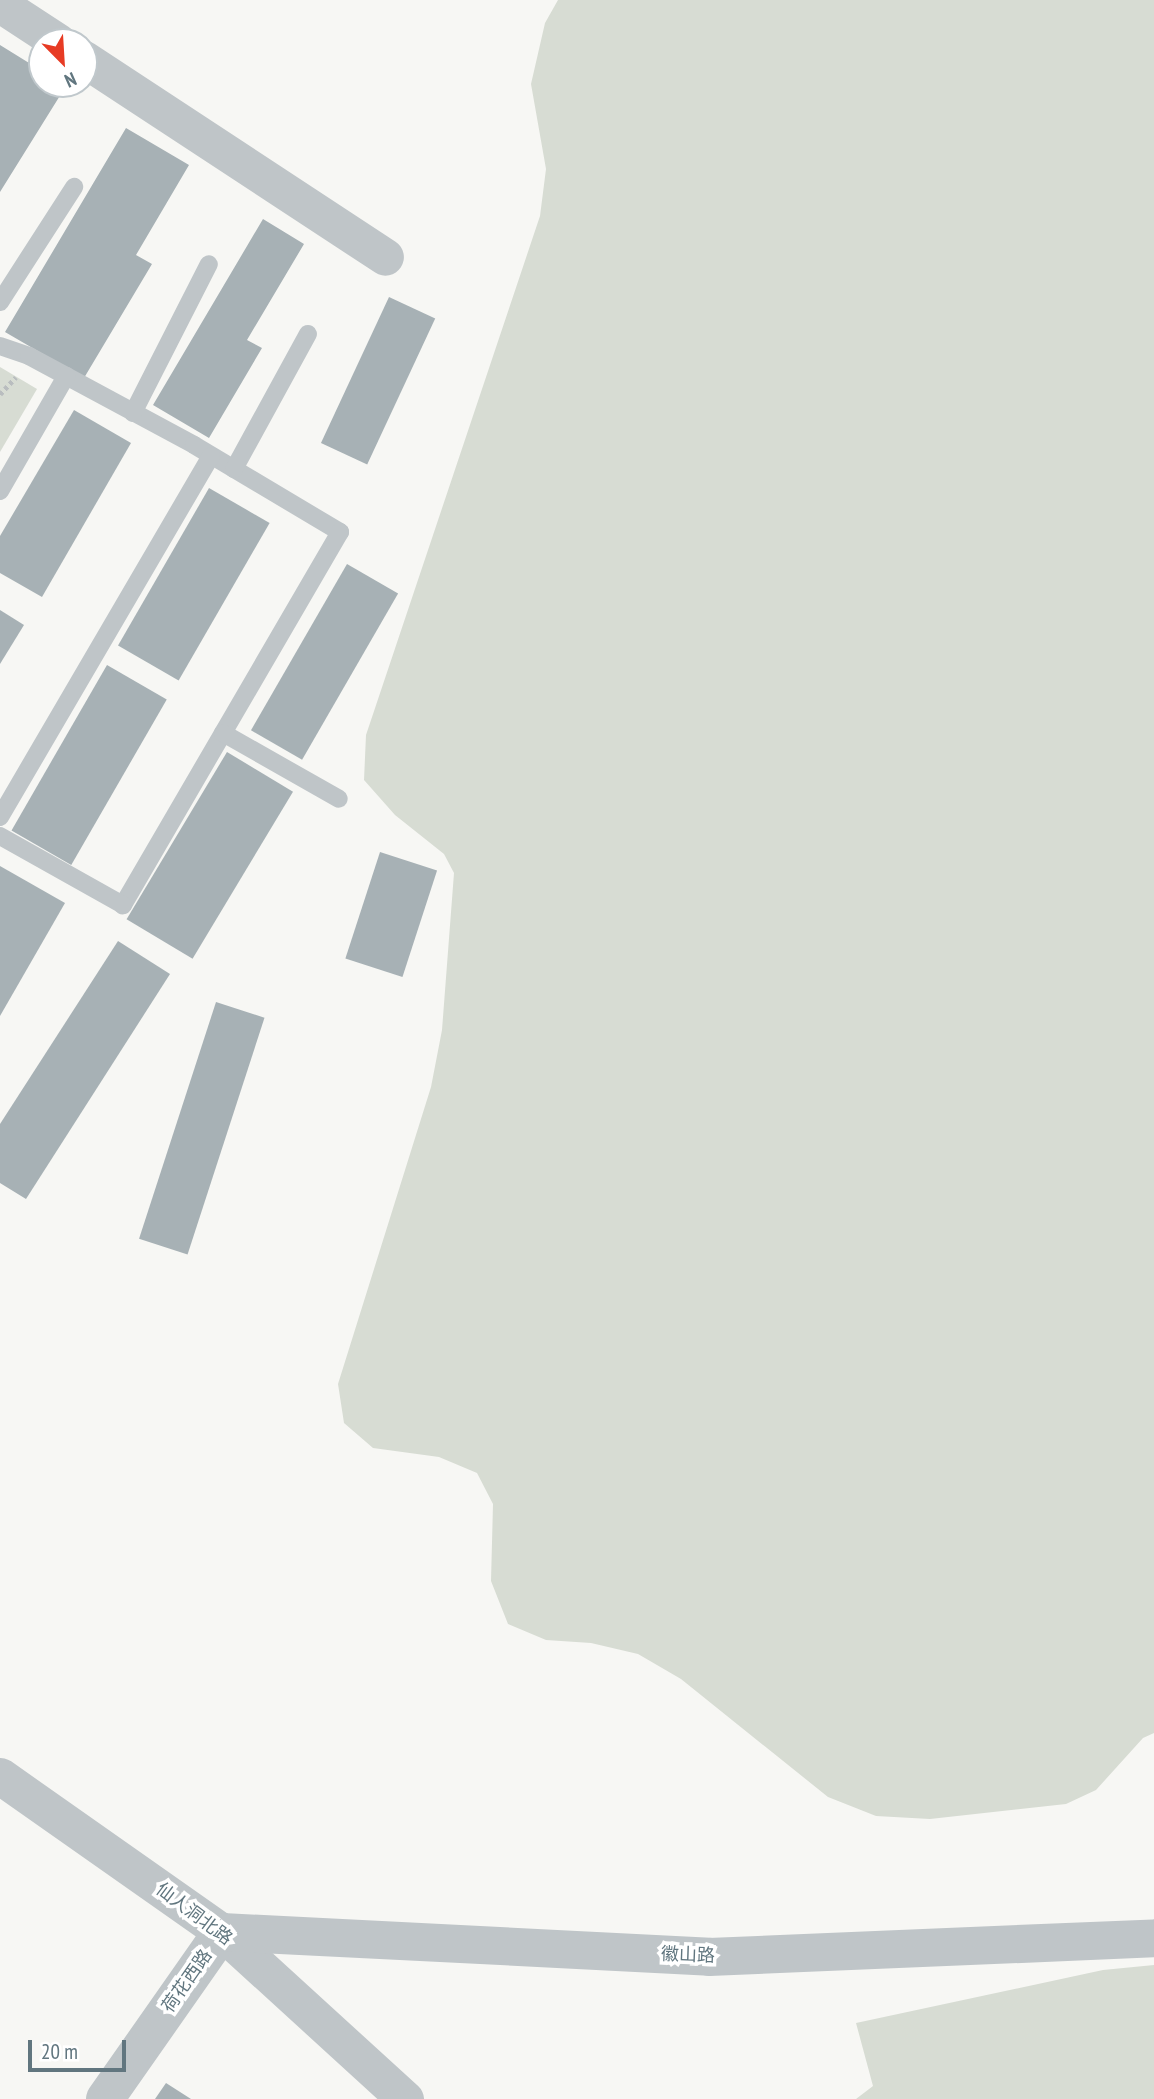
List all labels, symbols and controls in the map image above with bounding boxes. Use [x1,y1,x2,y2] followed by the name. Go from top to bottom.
[28,28,98,98] north arrow
[61,67,80,93] text: N
[152,1878,236,1950] street label: 仙人洞北路
[661,1943,715,1967] street label: 徽山路
[158,1945,216,2017] street label: 荷花西路
[32,2025,130,2070] scale bar
[41,2038,78,2065] text: 20 m

